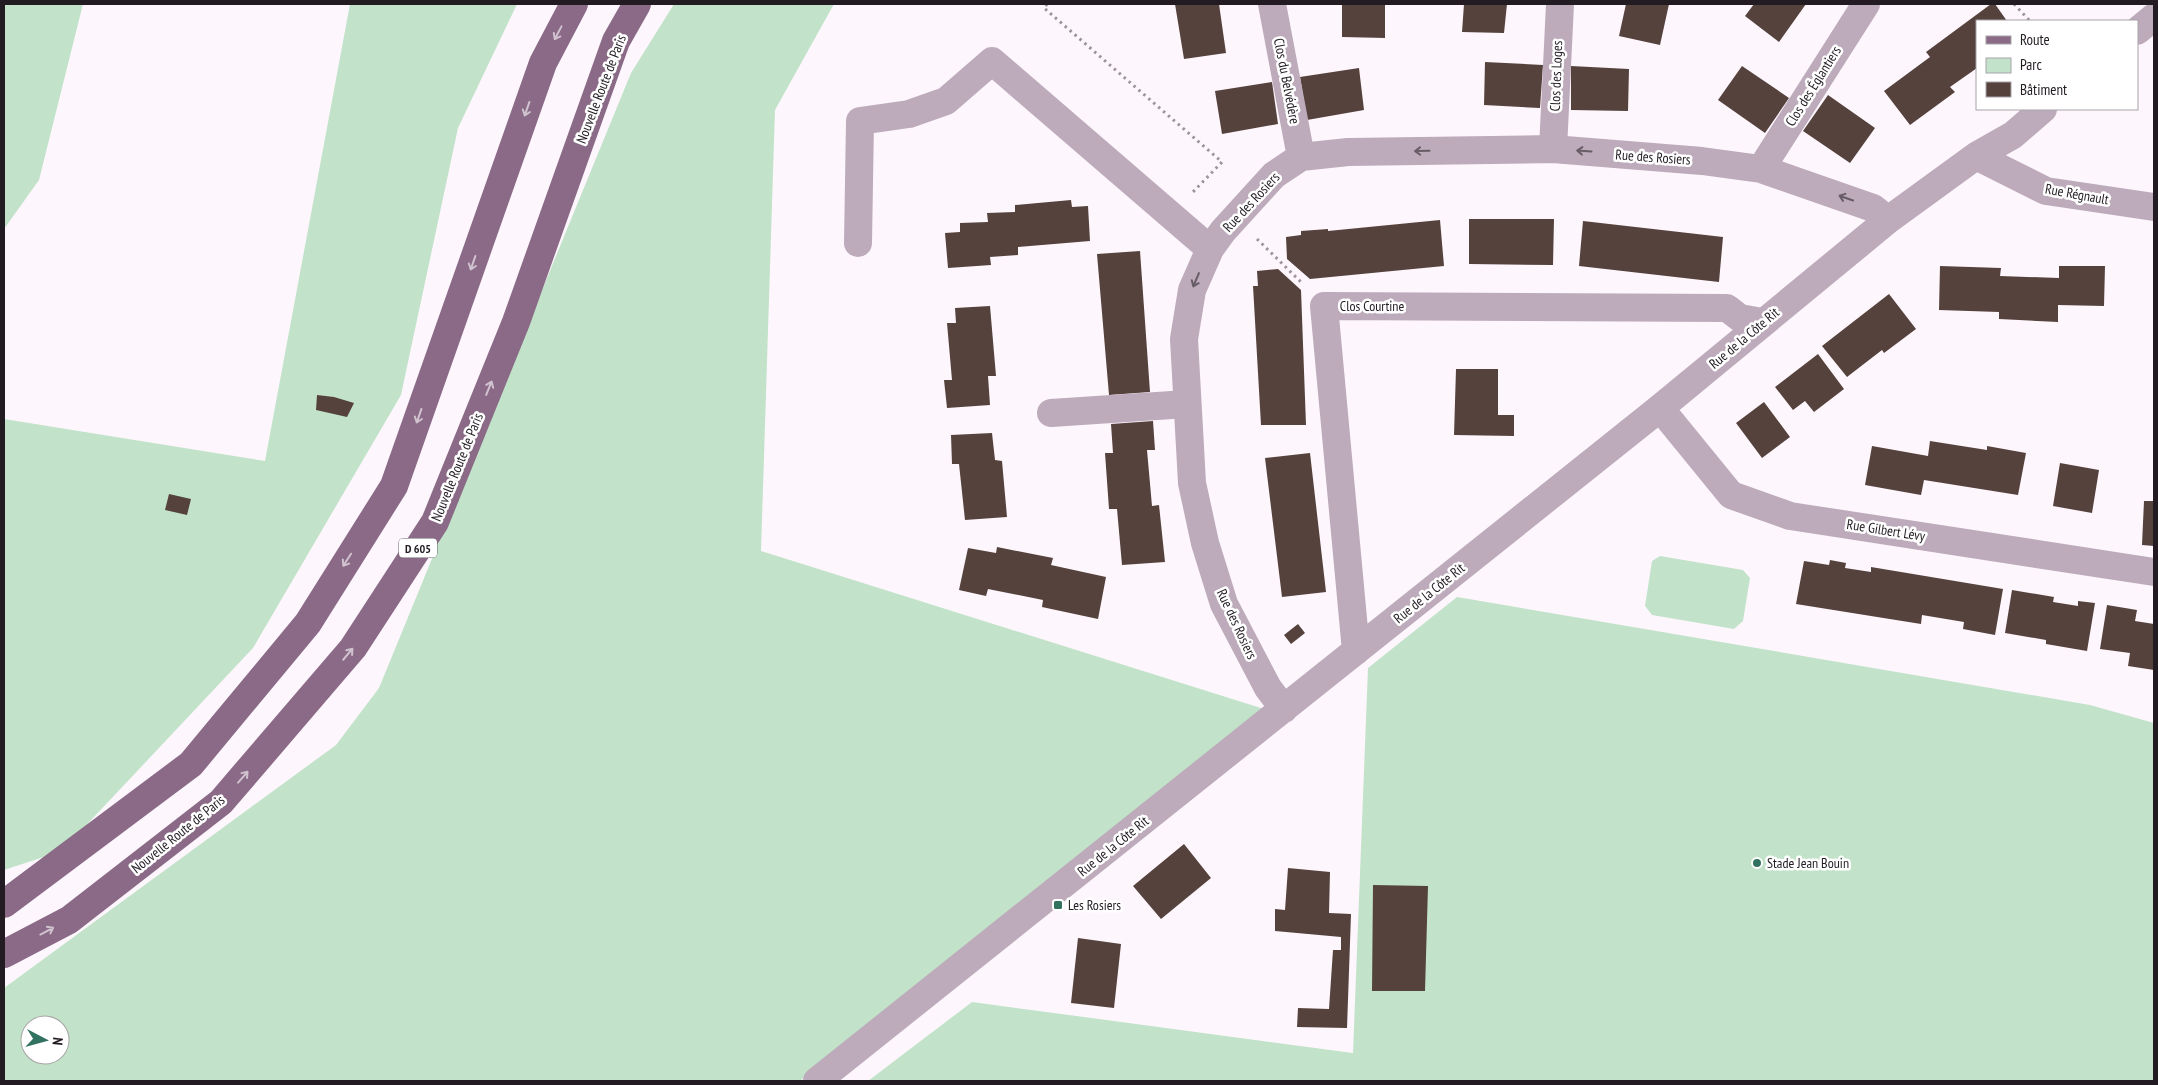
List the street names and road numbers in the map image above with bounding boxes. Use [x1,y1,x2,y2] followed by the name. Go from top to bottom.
[572,32,630,146] street label: Nouvelle Route de Paris
[1270,37,1304,126] street label: Clos du Belvédère
[1546,40,1566,112] street label: Clos des Loges
[1781,42,1845,129] street label: Clos des Églantiers
[1615,145,1692,169] street label: Rue des Rosiers
[1219,168,1283,236] street label: Rue des Rosiers
[2044,180,2110,208] street label: Rue Régnault
[1340,297,1404,315] street label: Clos Courtine
[1705,303,1783,373] street label: Rue de la Côte Rit
[427,410,487,524] street label: Nouvelle Route de Paris
[1845,515,1927,545] street label: Rue Gilbert Lévy
[399,538,437,558] road number: D 605
[1390,559,1468,627] street label: Rue de la Côte Rit
[1213,586,1261,662] street label: Rue des Rosiers
[128,791,229,877] street label: Nouvelle Route de Paris
[1074,812,1152,880] street label: Rue de la Côte Rit

